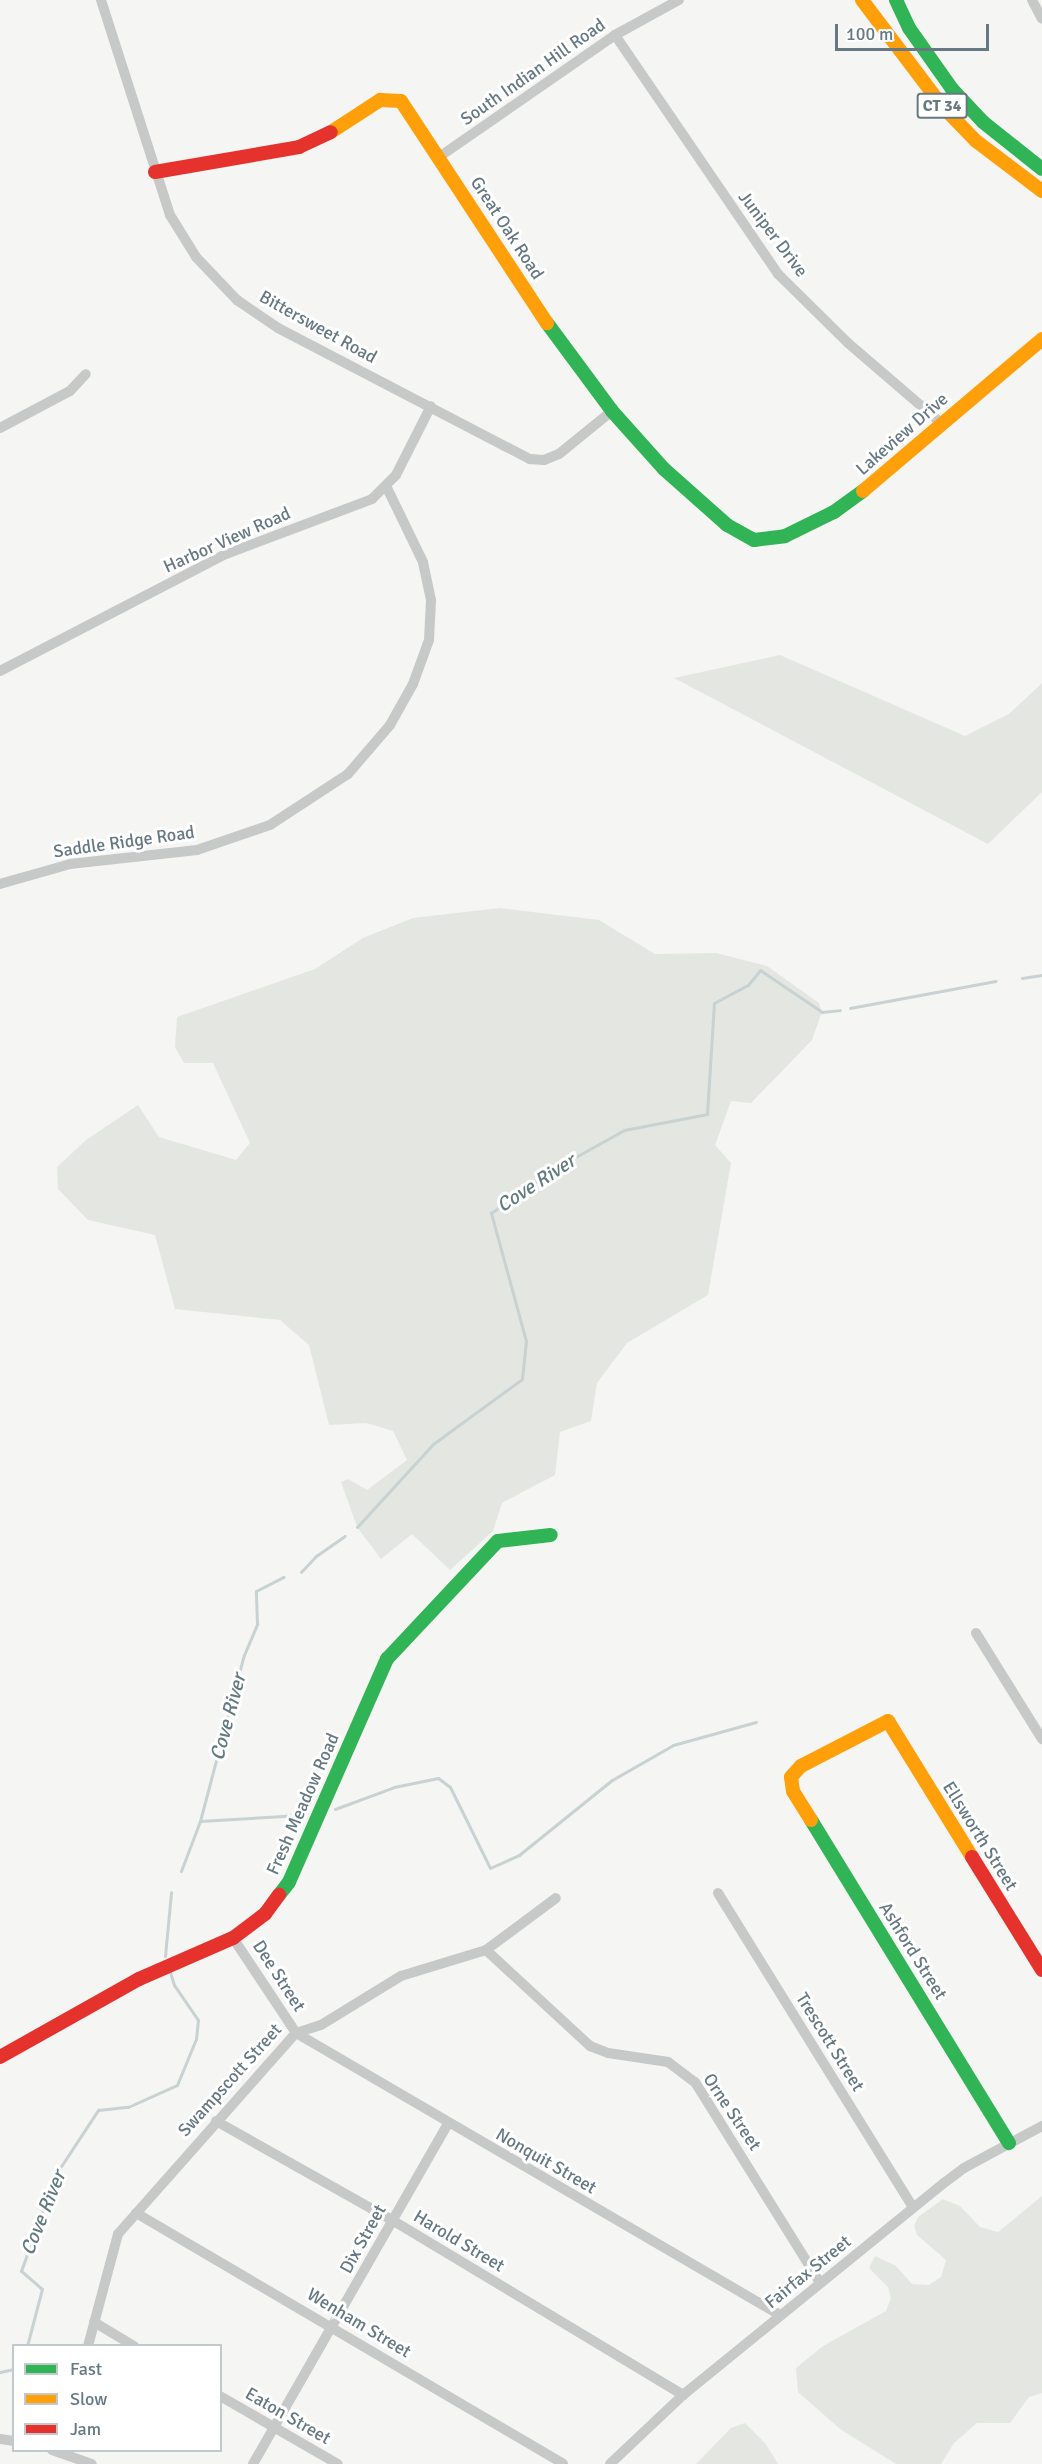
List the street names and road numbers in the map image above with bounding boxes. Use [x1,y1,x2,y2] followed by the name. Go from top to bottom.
[457,14,609,130] street label: South Indian Hill Road
[916,93,968,119] road number: CT 34
[466,173,548,283] street label: Great Oak Road
[734,187,812,281] street label: Juniper Drive
[255,286,381,368] street label: Bittersweet Road
[852,388,952,480] street label: Lakeview Drive
[160,502,294,578] street label: Harbor View Road
[52,821,196,863] street label: Saddle Ridge Road
[262,1730,344,1878] street label: Fresh Meadow Road
[938,1777,1022,1895] street label: Ellsworth Street
[874,1898,952,2004] street label: Ashford Street
[248,1936,310,2016] street label: Dee Street
[791,1989,869,2095] street label: Trescott Street
[174,2019,286,2141] street label: Swampscott Street
[698,2069,766,2155] street label: Orne Street
[492,2123,600,2199] street label: Nonquit Street
[335,2201,391,2277] street label: Dix Street
[410,2205,508,2277] street label: Harold Street
[761,2231,855,2313] street label: Fairfax Street
[303,2283,415,2363] street label: Wenham Street
[241,2383,335,2449] street label: Eaton Street

